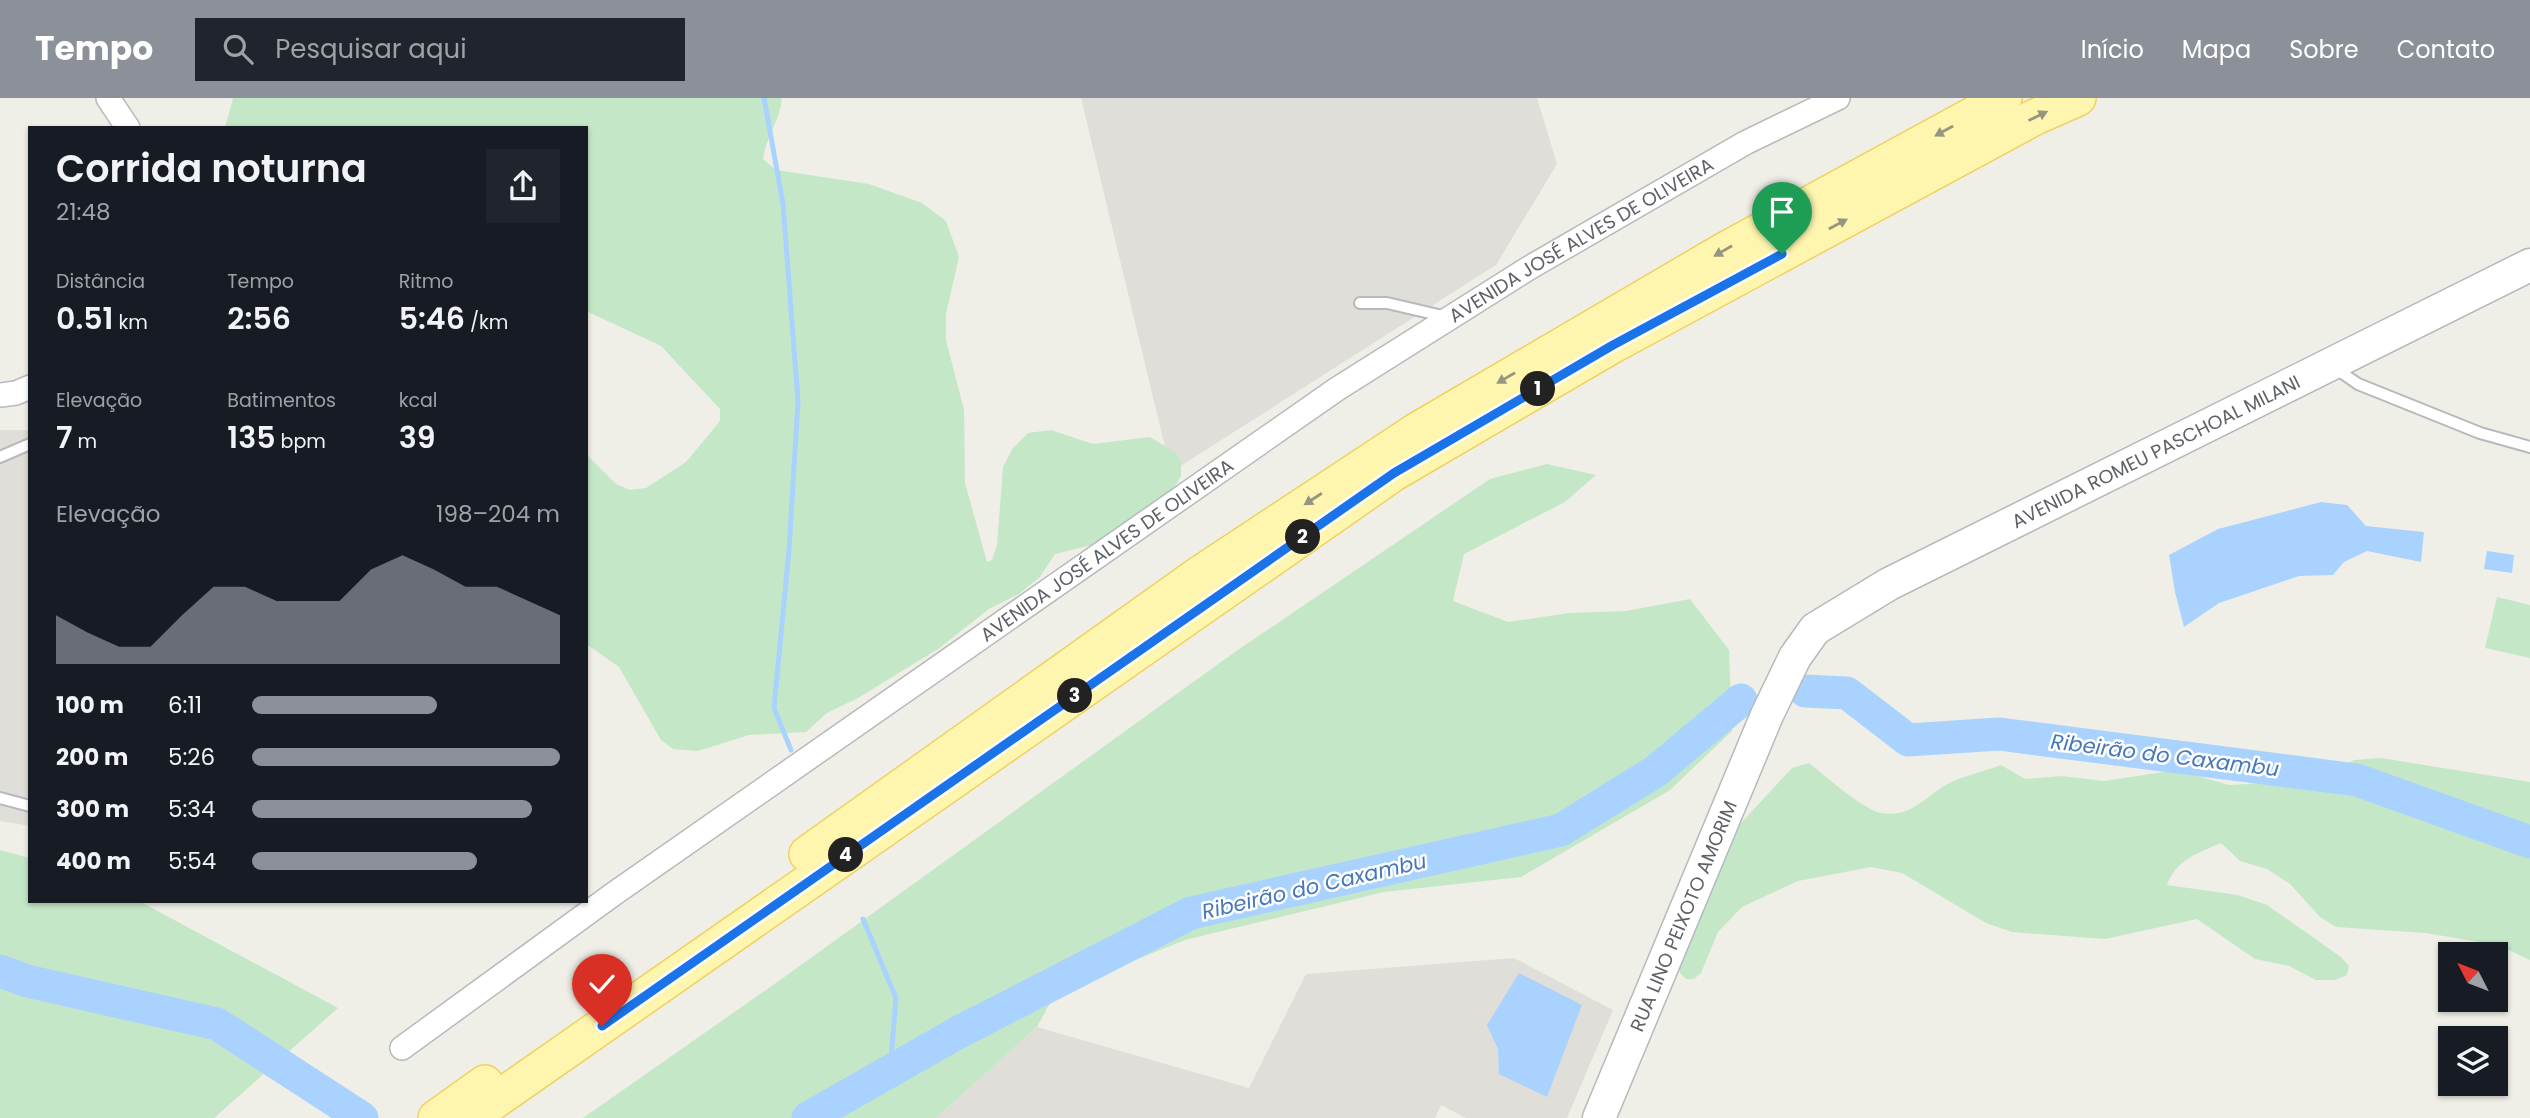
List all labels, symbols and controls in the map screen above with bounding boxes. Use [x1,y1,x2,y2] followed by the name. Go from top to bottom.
[195,18,685,81] search box
[35,25,153,72] text: Tempo
[219,30,257,68] icon: search
[275,31,467,67] text: Pesquisar aqui
[2081,33,2144,66] text: Início
[2182,33,2251,66] text: Mapa
[2289,33,2359,66] text: Sobre
[2397,33,2495,66] text: Contato
[2028,110,2048,122] one-way arrow
[1935,125,1954,137] one-way arrow
[56,142,367,195] text: Corrida noturna
[486,149,560,223] button: share
[1443,151,1718,329] street label: AVENIDA JOSÉ ALVES DE OLIVEIRA
[1752,182,1812,254] pin
[1763,193,1801,231] icon: arrive
[56,196,110,228] text: 21:48
[1828,218,1848,229] one-way arrow
[1713,245,1733,257] one-way arrow
[56,268,145,295] text: Distância
[227,268,294,295] text: Tempo
[399,268,454,295] text: Ritmo
[56,297,113,340] text: 0.51
[227,297,291,340] text: 2:56
[399,297,465,340] text: 5:46
[113,309,148,336] text: km
[465,309,508,336] text: /km
[2007,368,2305,534] street label: AVENIDA ROMEU PASCHOAL MILANI
[1496,372,1515,385] one-way arrow
[1520,372,1556,406] pin: 1
[1534,375,1541,402] text: 1
[56,387,142,414] text: Elevação
[227,387,336,414] text: Batimentos
[399,387,438,414] text: kcal
[56,416,72,459] text: 7
[227,416,275,459] text: 135
[399,416,435,459] text: 39
[72,428,97,455] text: m
[275,428,326,455] text: bpm
[974,452,1239,648] street label: AVENIDA JOSÉ ALVES DE OLIVEIRA
[1303,492,1322,505] one-way arrow
[56,498,160,530] text: Elevação
[436,498,560,530] text: 198–204 m
[1286,520,1320,555] pin: 2
[1297,523,1308,550] text: 2
[1058,678,1092,714] pin: 3
[1069,682,1080,709] text: 3
[56,689,124,721] text: 100 m
[168,689,202,721] text: 6:11
[2049,727,2281,783] water label: Ribeirão do Caxambu
[56,741,128,773] text: 200 m
[168,741,215,773] text: 5:26
[56,793,129,825] text: 300 m
[168,793,215,825] text: 5:34
[1623,796,1743,1035] street label: RUA LINO PEIXOTO AMORIM
[828,838,864,872] pin: 4
[839,841,852,868] text: 4
[56,845,131,877] text: 400 m
[168,845,216,877] text: 5:54
[1199,846,1429,926] water label: Ribeirão do Caxambu
[2438,942,2508,1012] north arrow
[2438,942,2508,1096] map controls
[572,954,632,1026] pin
[583,965,621,1003] icon: check
[2438,1026,2508,1096] button: layers

